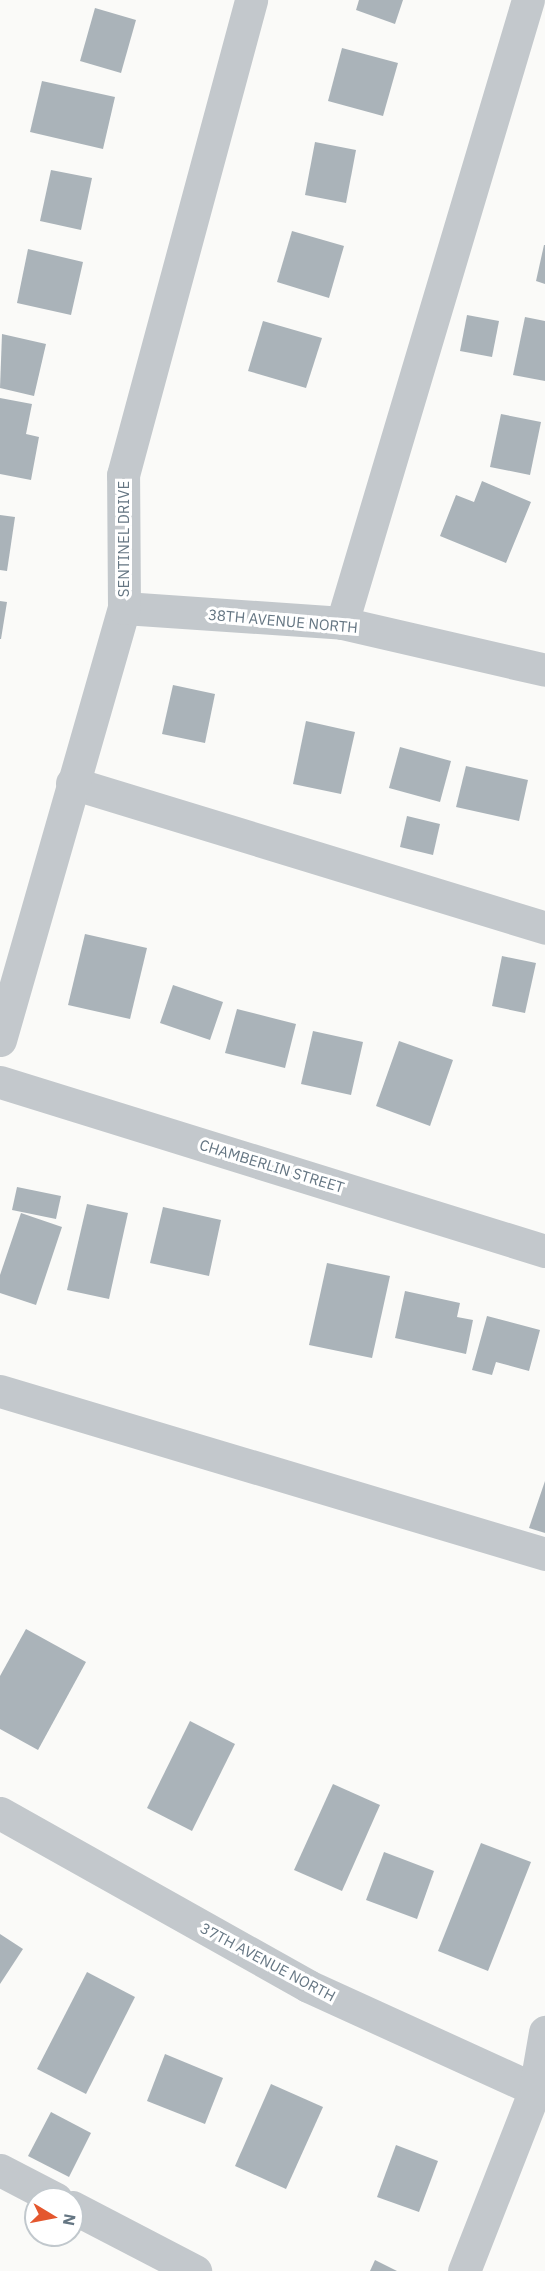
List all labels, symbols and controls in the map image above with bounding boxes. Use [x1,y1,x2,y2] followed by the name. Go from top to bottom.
[115,481,133,597] street label: SENTINEL DRIVE
[207,605,359,637] street label: 38TH AVENUE NORTH
[198,1135,346,1197] street label: CHAMBERLIN STREET
[197,1919,339,2005] street label: 37TH AVENUE NORTH
[24,2187,84,2247] north arrow
[59,2212,81,2227] text: N

